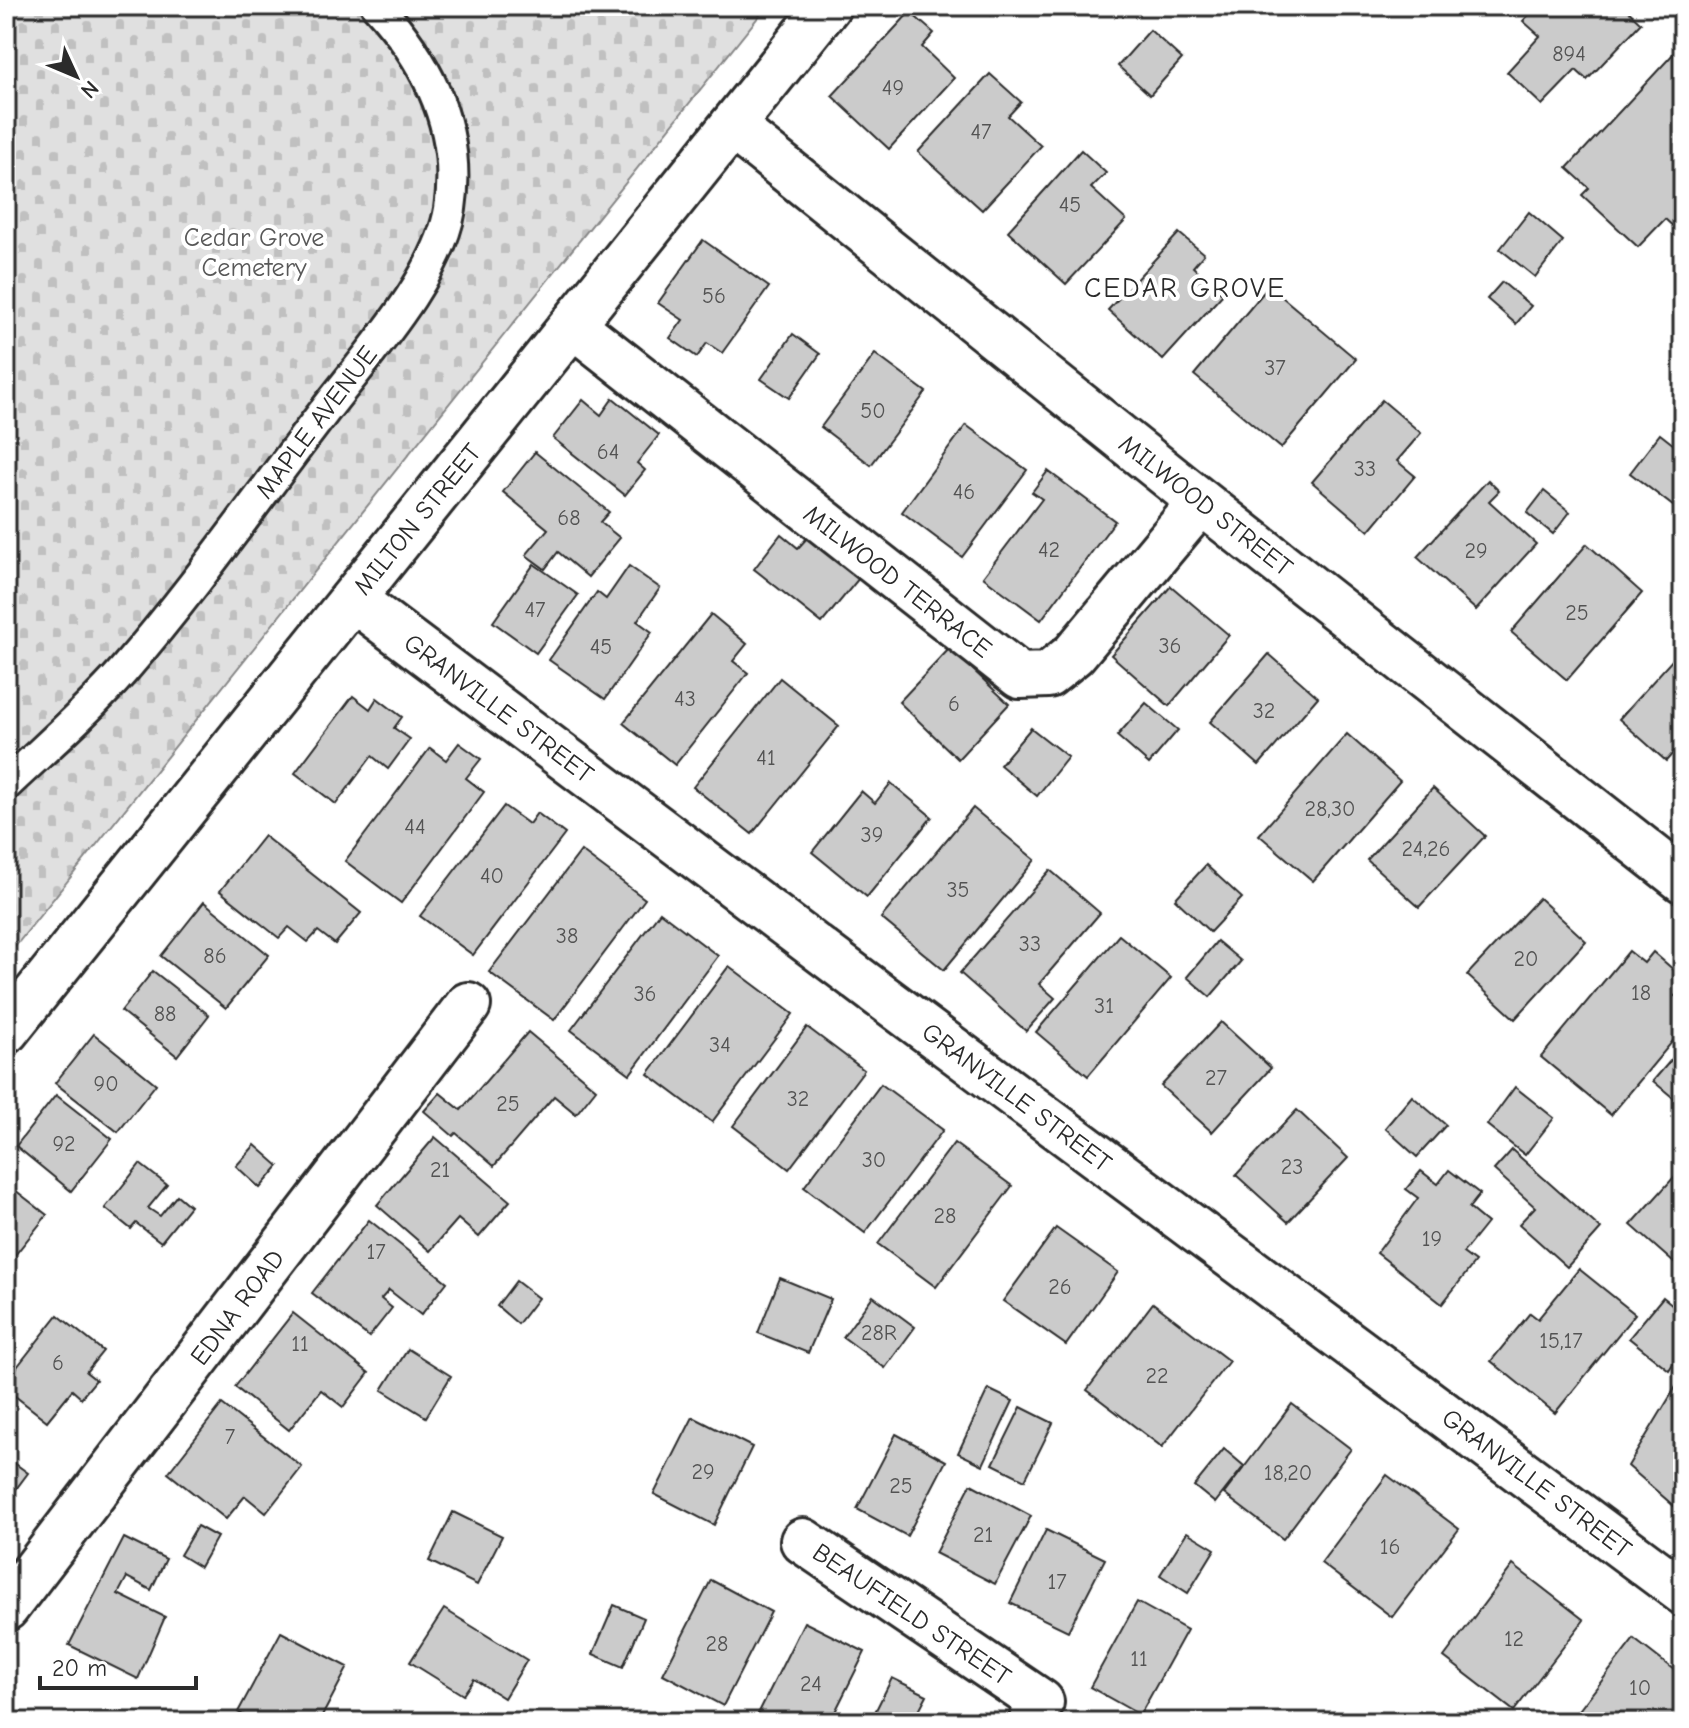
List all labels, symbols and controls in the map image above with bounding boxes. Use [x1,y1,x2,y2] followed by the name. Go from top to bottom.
[36,36,116,116] north arrow
[1552,41,1586,67] house number: 894
[75,75,104,103] text: N
[882,75,904,101] house number: 49
[970,119,992,145] house number: 47
[1059,192,1081,218] house number: 45
[184,223,324,283] park label: Cedar Grove Cemetery
[1084,272,1286,304] district label: CEDAR GROVE
[702,283,726,309] house number: 56
[250,340,384,505] street label: MAPLE AVENUE
[1264,355,1286,381] house number: 37
[860,398,886,424] house number: 50
[1113,429,1298,583] street label: MILWOOD STREET
[348,438,488,601] street label: MILTON STREET
[597,439,619,465] house number: 64
[1354,456,1376,482] house number: 33
[953,479,975,505] house number: 46
[797,499,997,665] street label: MILWOOD TERRACE
[557,505,581,531] house number: 68
[1038,537,1060,563] house number: 42
[1464,538,1488,564] house number: 29
[524,597,546,623] house number: 47
[1565,600,1589,626] house number: 25
[398,628,599,790] street label: GRANVILLE STREET
[1158,633,1182,659] house number: 36
[590,634,612,660] house number: 45
[674,686,696,712] house number: 43
[948,691,960,717] house number: 6
[1253,698,1275,724] house number: 32
[756,745,776,771] house number: 41
[1305,796,1355,822] house number: 28,30
[404,814,426,840] house number: 44
[861,822,883,848] house number: 39
[1401,836,1451,862] house number: 24,26
[480,863,504,889] house number: 40
[946,877,970,903] house number: 35
[556,923,578,949] house number: 38
[1019,931,1041,957] house number: 33
[203,943,227,969] house number: 86
[1514,946,1538,972] house number: 20
[1631,980,1651,1006] house number: 18
[633,981,657,1007] house number: 36
[1094,993,1114,1019] house number: 31
[154,1001,176,1027] house number: 88
[916,1017,1117,1179] street label: GRANVILLE STREET
[709,1032,731,1058] house number: 34
[1205,1065,1228,1091] house number: 27
[93,1071,119,1097] house number: 90
[787,1086,809,1112] house number: 32
[496,1091,520,1117] house number: 25
[52,1131,76,1157] house number: 92
[862,1147,886,1173] house number: 30
[1281,1154,1303,1180] house number: 23
[430,1157,450,1183] house number: 21
[934,1203,956,1229] house number: 28
[1422,1226,1442,1252] house number: 19
[366,1239,386,1265] house number: 17
[185,1244,291,1371] street label: EDNA ROAD
[1048,1274,1072,1300] house number: 26
[861,1320,897,1346] house number: 28R
[1539,1328,1583,1354] house number: 15,17
[291,1331,309,1357] house number: 11
[52,1350,64,1376] house number: 6
[1145,1363,1169,1389] house number: 22
[1436,1403,1637,1565] street label: GRANVILLE STREET
[225,1424,236,1450] house number: 7
[691,1459,715,1485] house number: 29
[1264,1460,1312,1486] house number: 18,20
[889,1473,913,1499] house number: 25
[973,1522,993,1548] house number: 21
[1380,1534,1400,1560] house number: 16
[807,1537,1016,1692] street label: BEAUFIELD STREET
[1047,1569,1067,1595] house number: 17
[1504,1626,1524,1652] house number: 12
[706,1631,728,1657] house number: 28
[40,1640,196,1690] scale bar
[1130,1646,1148,1672] house number: 11
[52,1654,107,1682] text: 20 m
[800,1671,822,1697] house number: 24
[1629,1675,1651,1701] house number: 10

